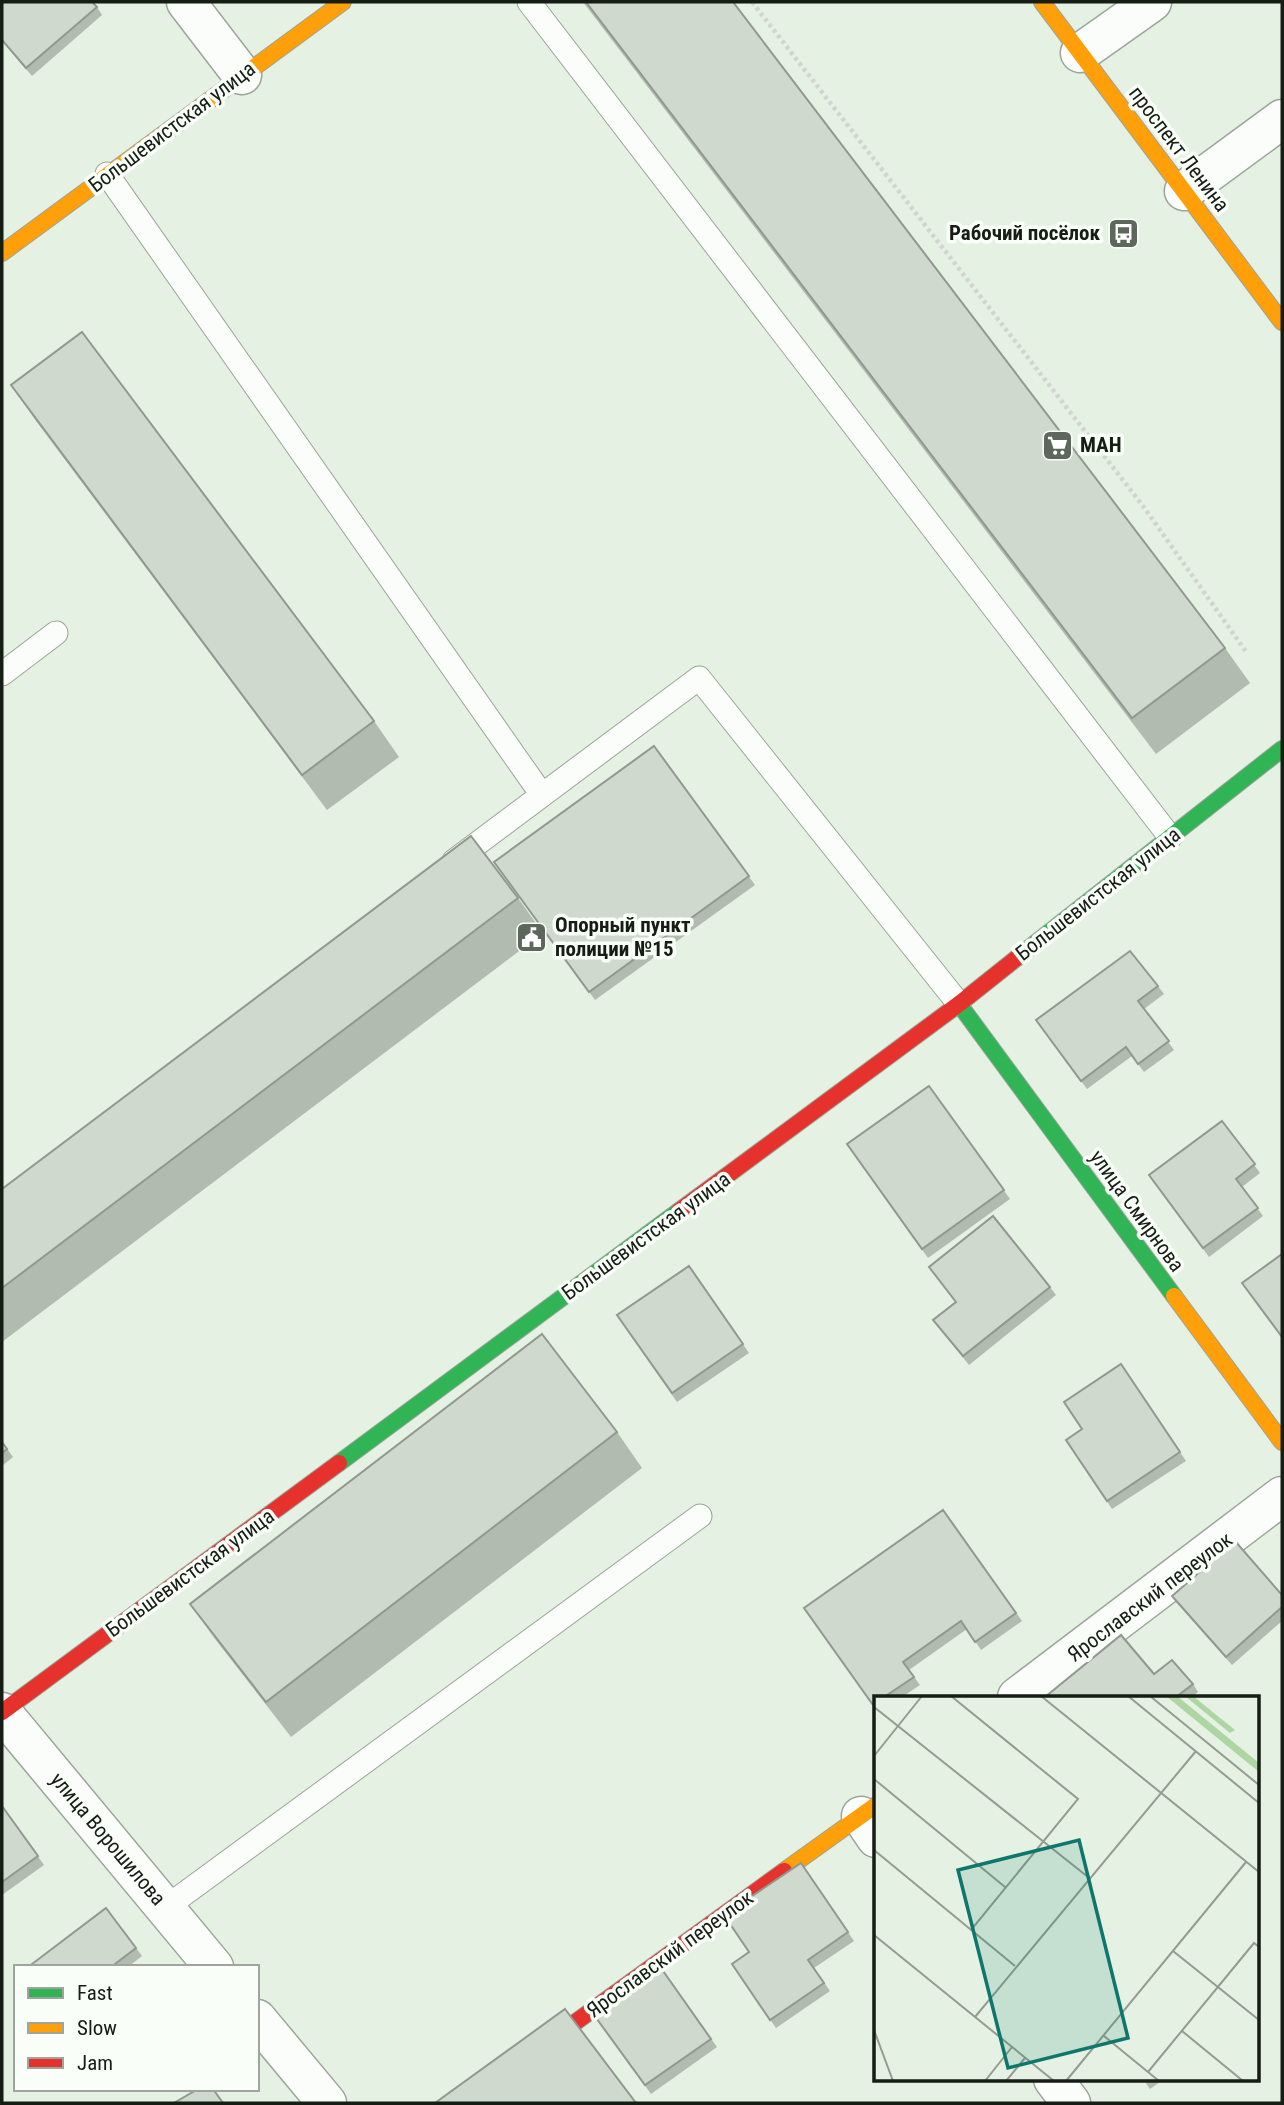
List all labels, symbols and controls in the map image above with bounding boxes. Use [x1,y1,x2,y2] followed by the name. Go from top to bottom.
[84,57,260,197] street label: Большевистская улица
[1124,82,1234,216] street label: проспект Ленина
[1106,216,1140,250] bus stop icon: Рабочий посёлок
[949,221,1100,245] place label: Рабочий посёлок
[1040,428,1074,462] supermarket icon: МАН
[1080,433,1122,457] place label: МАН
[1011,822,1185,966] street label: Большевистская улица
[555,913,691,961] place label: Опорный пункт полиции №15
[515,920,549,954] public building icon: Опорный пункт полиции №15
[1085,1146,1189,1276] street label: улица Смирнова
[557,1167,735,1305] street label: Большевистская улица
[101,1504,279,1642] street label: Большевистская улица
[1063,1527,1237,1667] street label: Ярославский переулок
[874,1696,1260,2080] inset map
[45,1768,171,1910] street label: улица Ворошилова
[582,1885,758,2023] street label: Ярославский переулок
[14,1965,259,2091] legend
[77,1981,113,2005] text: Fast
[77,2016,117,2040] text: Slow
[77,2051,113,2075] text: Jam

